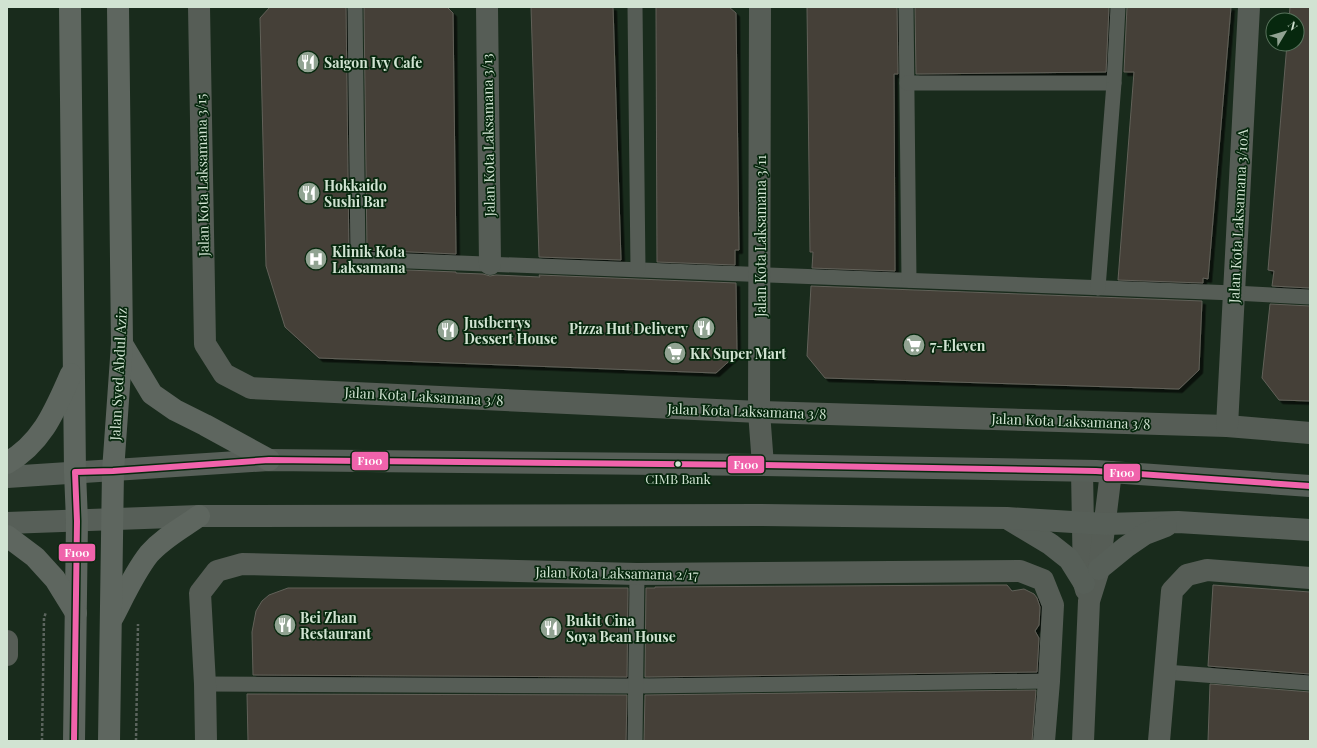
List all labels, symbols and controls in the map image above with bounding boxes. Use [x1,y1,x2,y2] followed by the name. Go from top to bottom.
[1265,12,1305,52] north arrow
[1285,18,1302,33] text: N
[295,49,321,75] restaurant icon: Saigon Ivy Cafe
[324,53,422,72] place label: Saigon Ivy Cafe
[477,53,499,218] street label: Jalan Kota Laksamana 3/13
[191,93,213,257] street label: Jalan Kota Laksamana 3/15
[1224,128,1252,305] street label: Jalan Kota Laksamana 3/10A
[751,155,770,318] street label: Jalan Kota Laksamana 3/11
[324,176,387,211] place label: Hokkaido Sushi Bar
[296,180,322,206] restaurant icon: Hokkaido Sushi Bar
[332,242,406,277] place label: Klinik Kota Laksamana
[303,246,329,272] hospital icon: Klinik Kota Laksamana
[105,307,131,442] street label: Jalan Syed Abdul Aziz
[463,313,557,348] place label: Justberrys Dessert House
[691,315,717,341] restaurant icon: Pizza Hut Delivery
[435,317,461,343] restaurant icon: Justberrys Dessert House
[569,319,689,338] place label: Pizza Hut Delivery
[901,332,927,358] supermarket icon: 7-Eleven
[930,336,986,355] place label: 7-Eleven
[662,340,688,366] supermarket icon: KK Super Mart
[690,344,786,363] place label: KK Super Mart
[343,382,504,410] street label: Jalan Kota Laksamana 3/8
[666,399,827,423] street label: Jalan Kota Laksamana 3/8
[990,409,1151,433] street label: Jalan Kota Laksamana 3/8
[351,451,389,471] line badge: F100
[358,453,382,468] text: F100
[727,455,765,474] line badge: F100
[734,457,758,472] text: F100
[673,459,683,469] marker: CIMB Bank
[1103,463,1141,482] line badge: F100
[1110,465,1134,480] text: F100
[645,470,712,487] place label: CIMB Bank
[58,543,96,562] line badge: F100
[65,545,89,560] text: F100
[534,562,699,584] street label: Jalan Kota Laksamana 2/17
[300,608,371,643] place label: Bei Zhan Restaurant
[566,611,676,646] place label: Bukit Cina Soya Bean House
[272,612,298,638] restaurant icon: Bei Zhan Restaurant
[538,615,564,641] restaurant icon: Bukit Cina Soya Bean House

